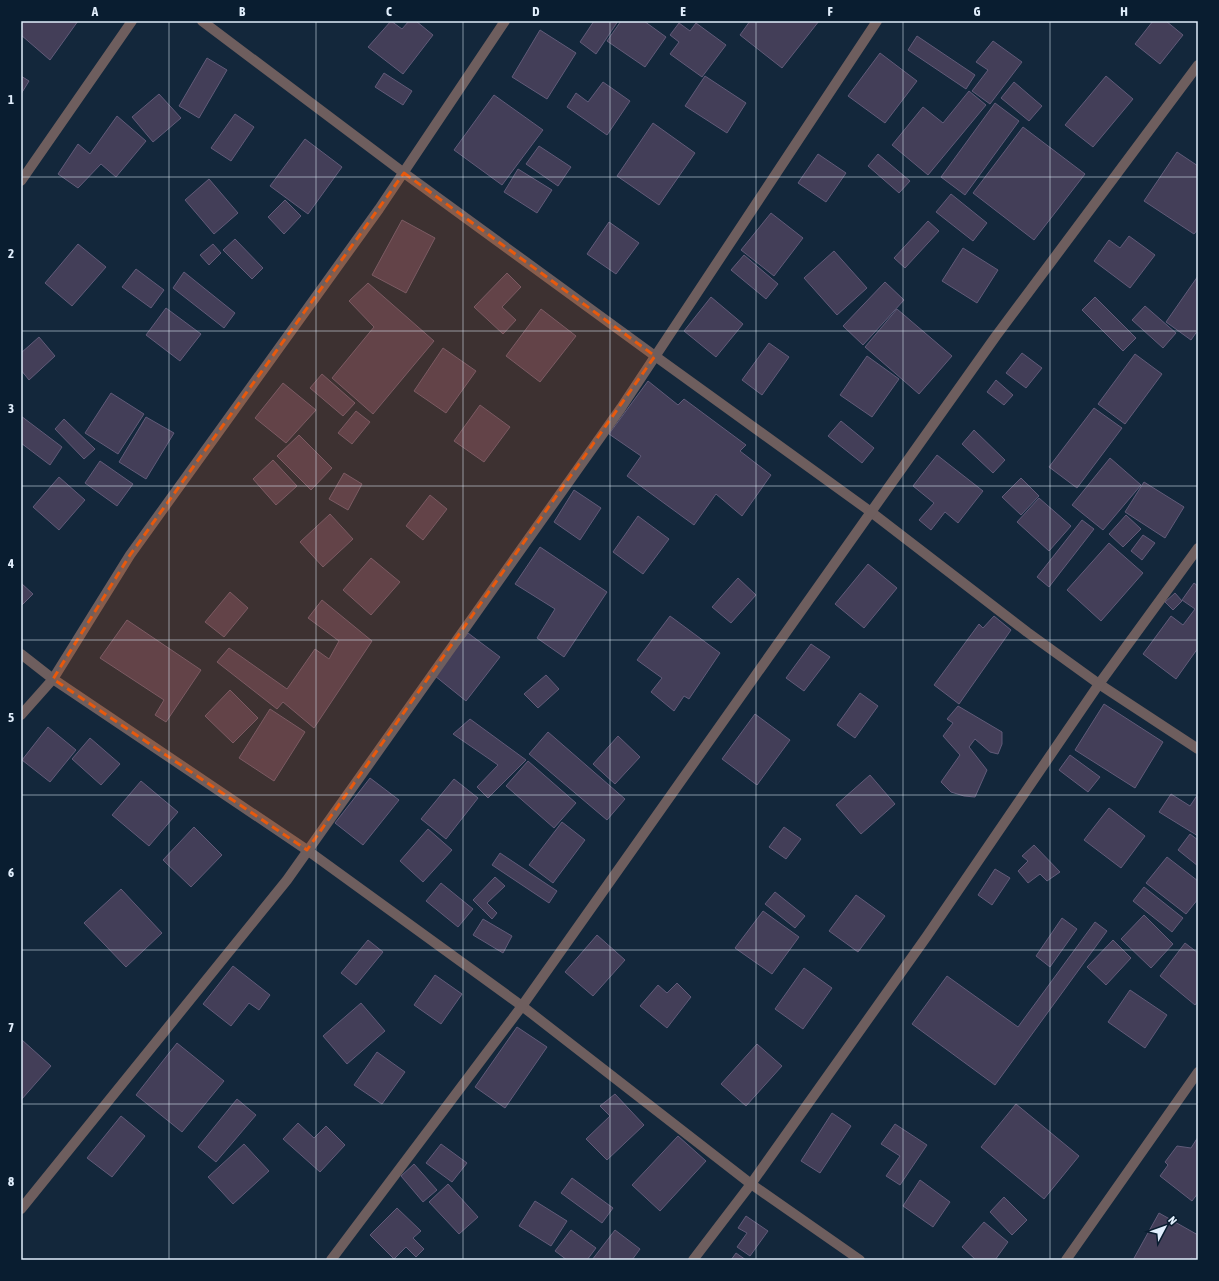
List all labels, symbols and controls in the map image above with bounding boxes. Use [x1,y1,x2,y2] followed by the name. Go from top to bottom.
[91,4,99,19] text: A
[239,4,246,19] text: B
[386,4,392,19] text: C
[532,4,540,19] text: D
[680,4,686,19] text: E
[827,4,833,19] text: F
[974,4,981,19] text: G
[1120,4,1128,19] text: H
[8,92,14,107] text: 1
[8,246,14,261] text: 2
[8,401,14,416] text: 3
[7,556,14,571] text: 4
[8,710,14,725] text: 5
[8,865,14,880] text: 6
[8,1020,14,1035] text: 7
[8,1174,14,1189] text: 8
[1145,1207,1185,1247] north arrow
[1166,1214,1179,1227] text: N

